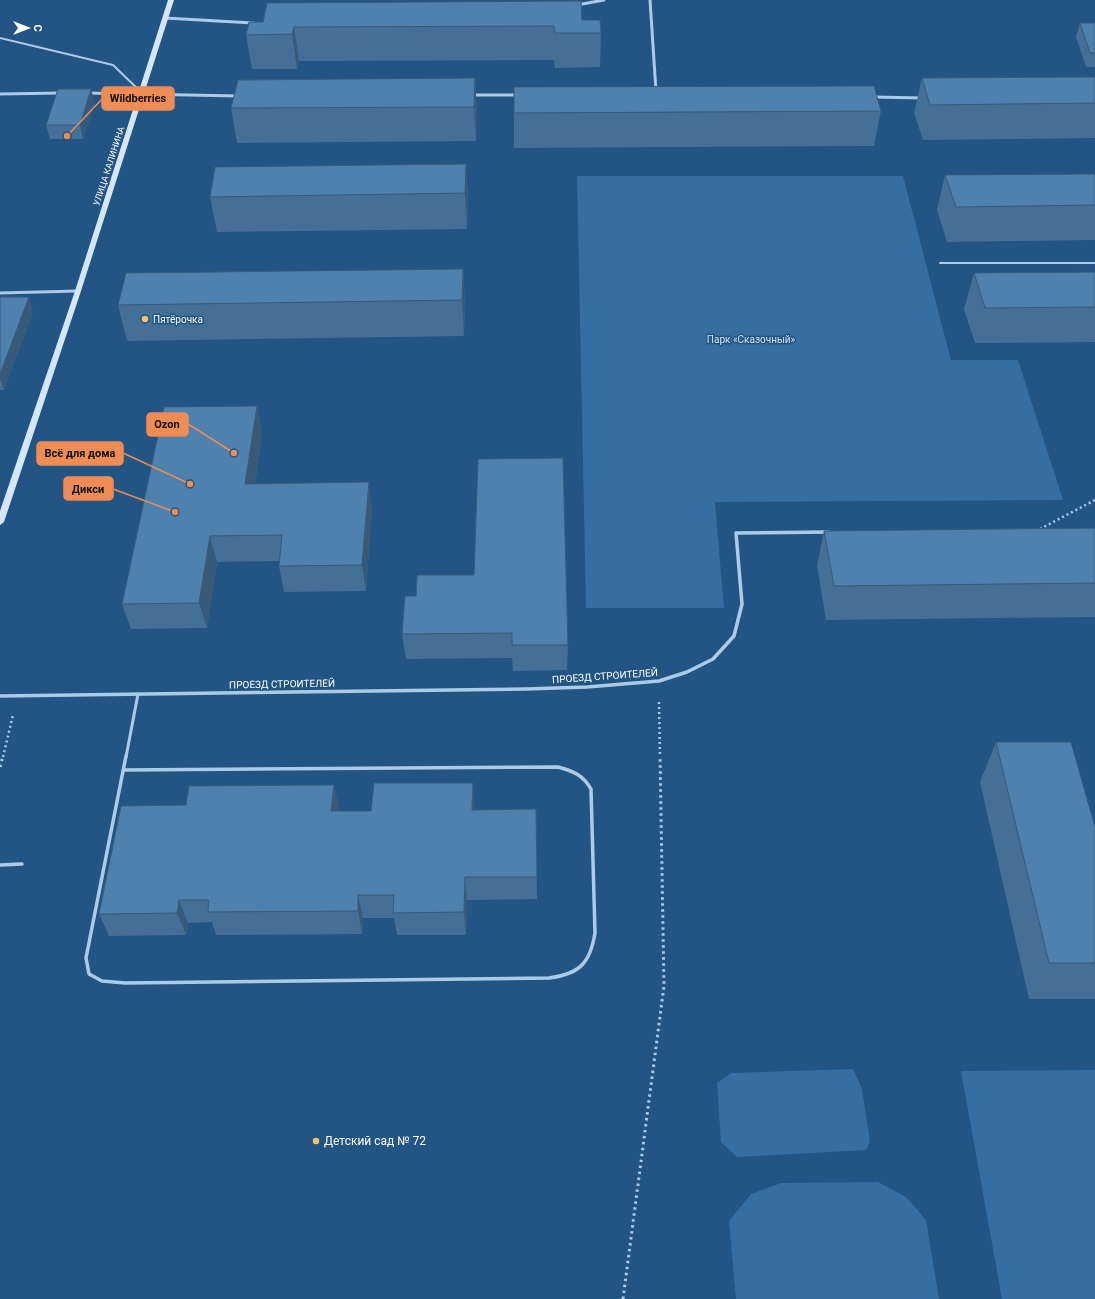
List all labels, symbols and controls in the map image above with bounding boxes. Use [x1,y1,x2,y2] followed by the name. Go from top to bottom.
[8,8,48,48] north arrow
[31,24,44,32] text: С
[102,87,174,110] callout: Wildberries
[110,92,167,105] text: Wildberries
[91,125,127,207] street label: УЛИЦА КАЛИНИНА
[140,314,150,324] marker: Пятёрочка
[153,314,203,325] place label: Пятёрочка
[707,334,795,345] park label: Парк «Сказочный»
[147,413,188,436] callout: Ozon
[154,418,180,431] text: Ozon
[37,442,123,465] callout: Всё для дома
[45,447,116,460] text: Всё для дома
[64,477,113,500] callout: Дикси
[72,483,104,496] text: Дикси
[552,666,658,685] street label: ПРОЕЗД СТРОИТЕЛЕЙ
[229,677,335,690] street label: ПРОЕЗД СТРОИТЕЛЕЙ
[324,1134,426,1148] place label: Детский сад № 72
[311,1136,321,1146] marker: Детский сад № 72

